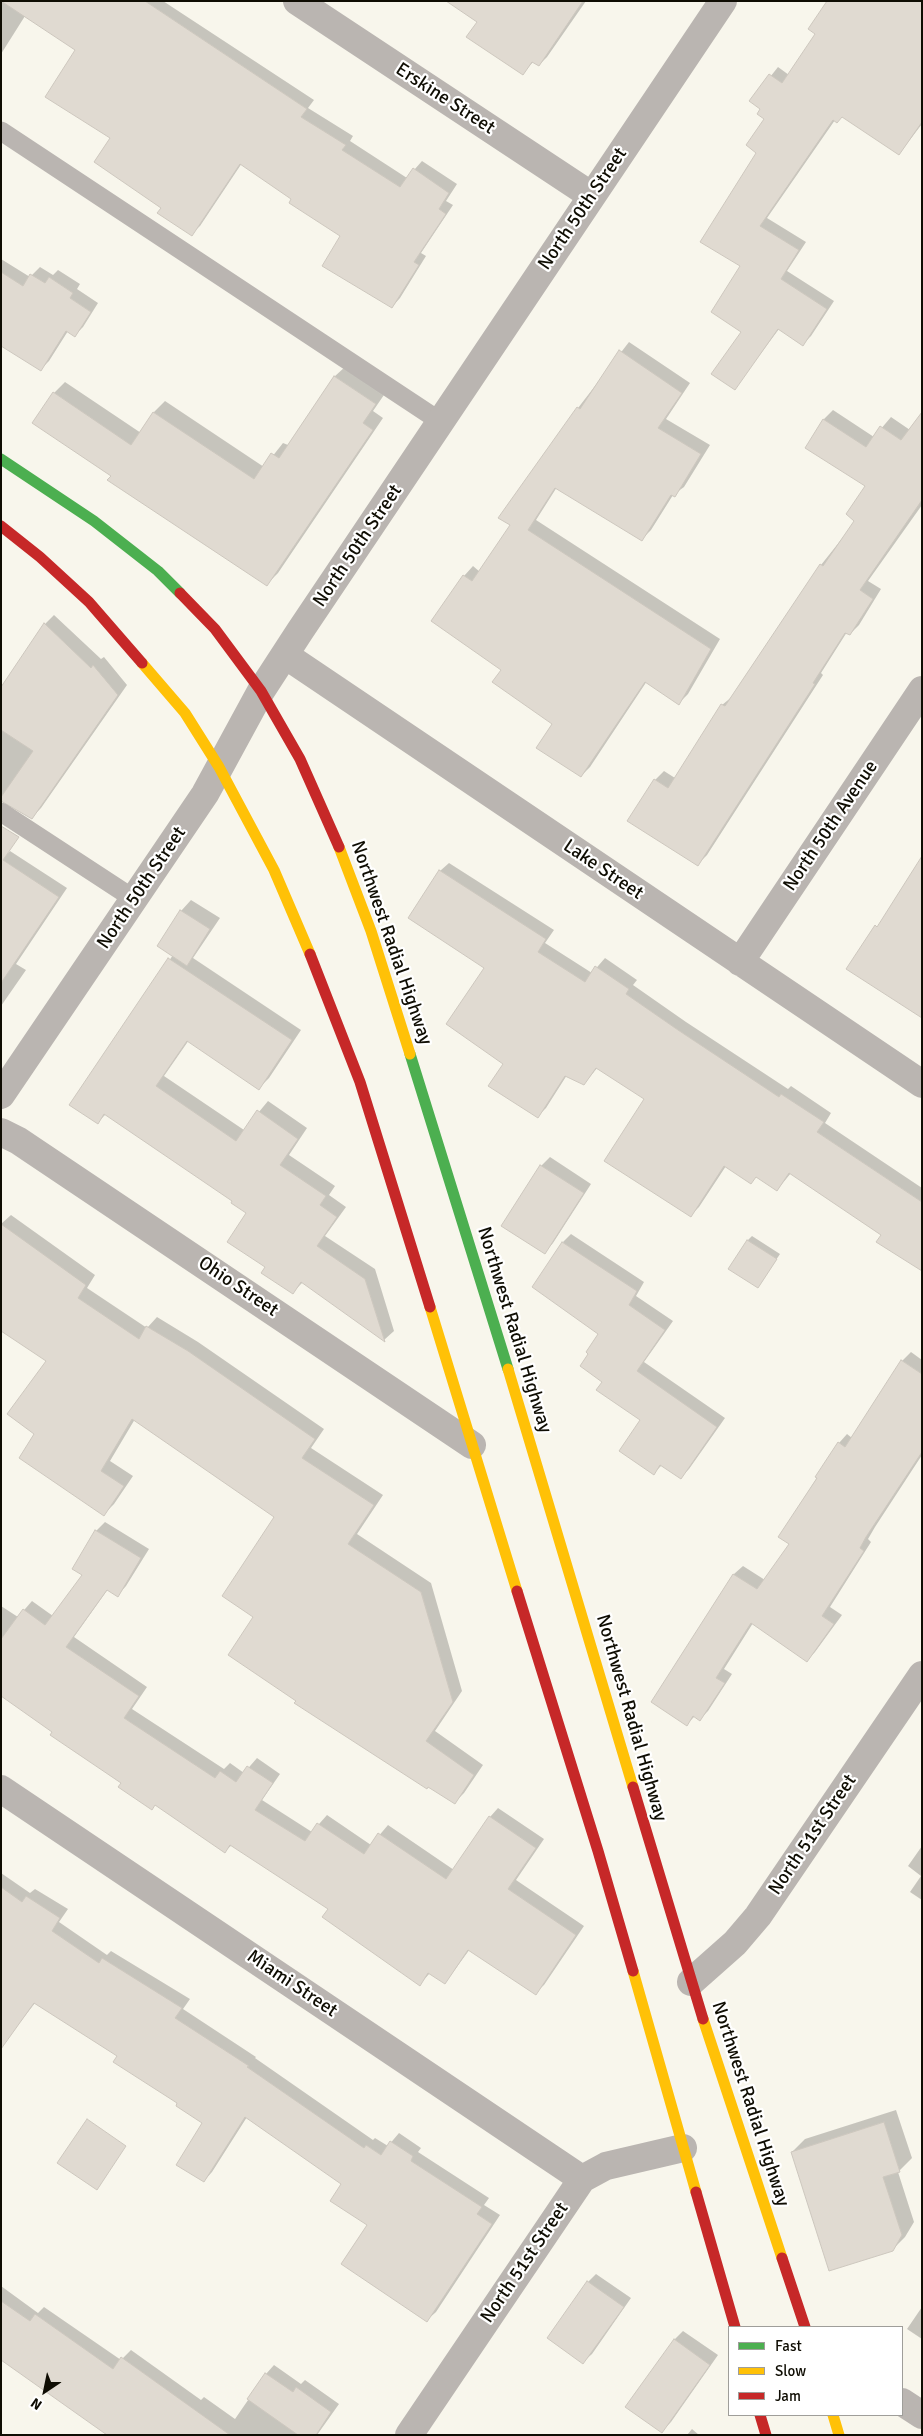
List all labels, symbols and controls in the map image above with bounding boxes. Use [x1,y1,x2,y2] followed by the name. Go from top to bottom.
[391,58,499,140] street label: Erskine Street
[534,144,632,274] street label: North 50th Street
[309,481,407,611] street label: North 50th Street
[779,756,883,896] street label: North 50th Avenue
[93,823,191,953] street label: North 50th Street
[559,835,647,905] street label: Lake Street
[345,838,437,1048] street label: Northwest Radial Highway
[472,1224,556,1436] street label: Northwest Radial Highway
[194,1252,282,1322] street label: Ohio Street
[591,1612,671,1824] street label: Northwest Radial Highway
[764,1770,862,1900] street label: North 51st Street
[242,1945,342,2023] street label: Miami Street
[706,1999,794,2209] street label: Northwest Radial Highway
[476,2198,574,2328] street label: North 51st Street
[728,2326,903,2416] legend
[775,2337,802,2355] text: Fast
[775,2362,806,2380] text: Slow
[20,2366,70,2416] north arrow
[775,2387,801,2405] text: Jam
[28,2394,45,2414] text: N

